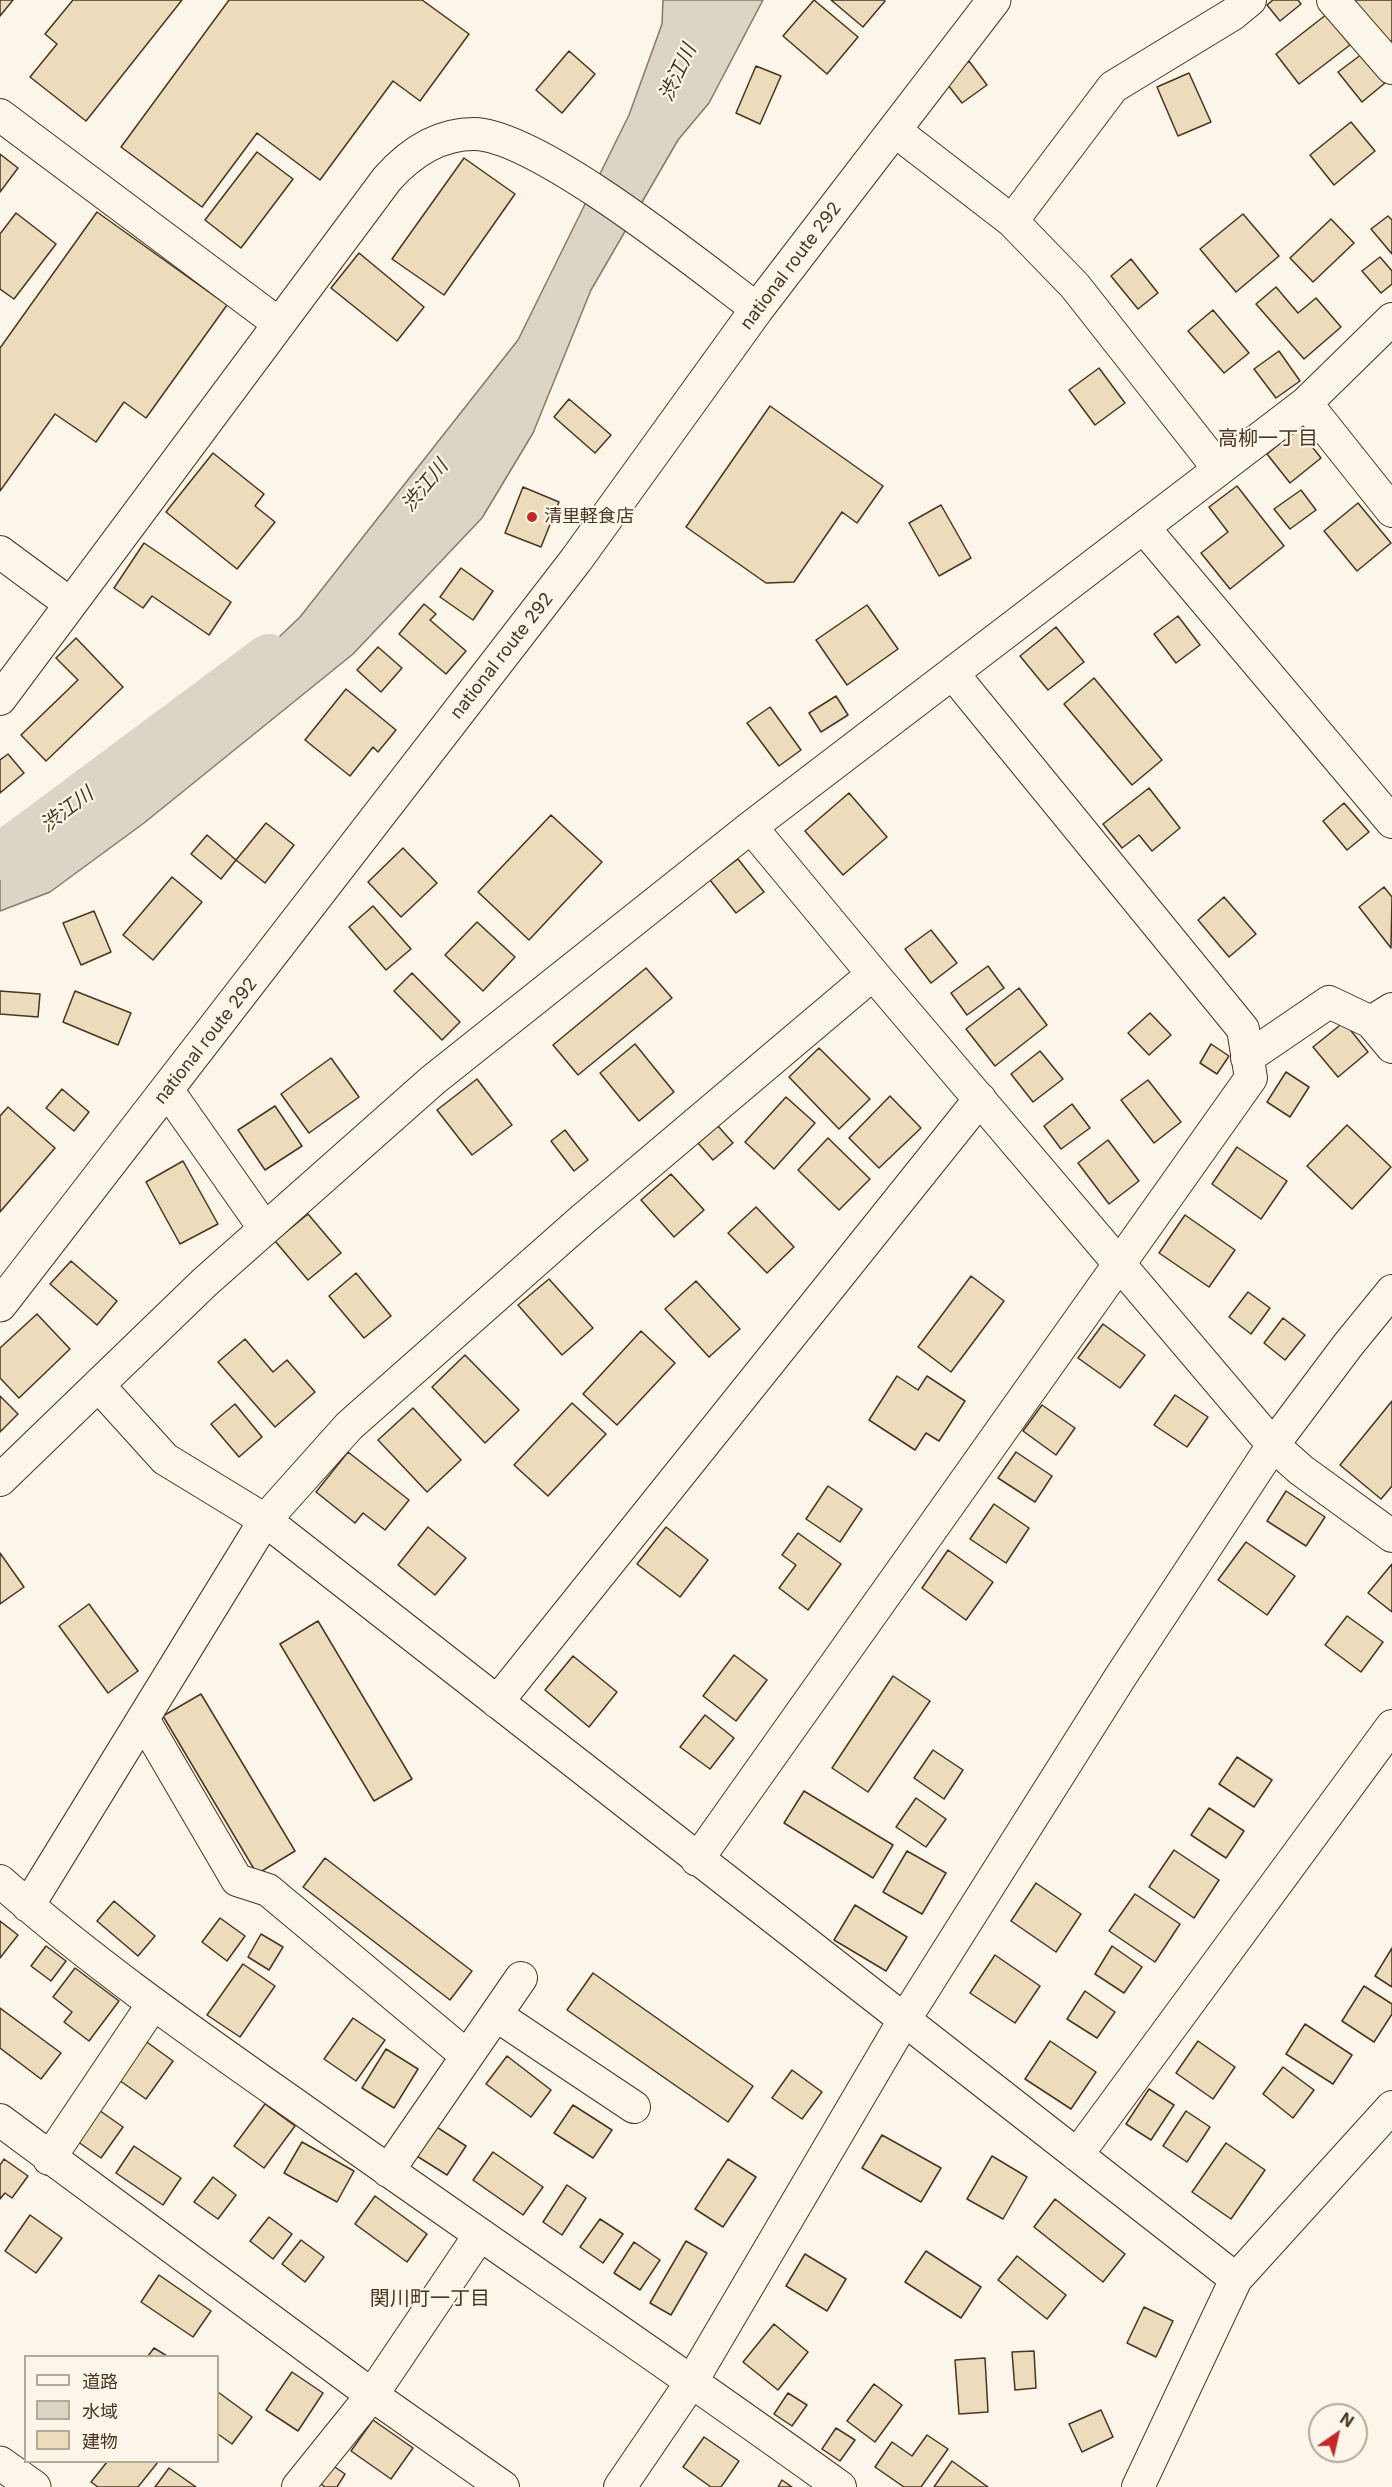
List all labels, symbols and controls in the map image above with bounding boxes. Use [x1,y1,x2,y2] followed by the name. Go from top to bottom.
[654,41,702,105] water label: 渋江川
[736,198,846,334] street label: national route 292
[1218,427,1318,451] district label: 高柳一丁目
[397,455,453,517] water label: 渋江川
[544,506,634,528] place label: 清里軽食店
[525,510,539,524] marker: 清里軽食店
[446,589,558,723] street label: national route 292
[36,782,98,838] water label: 渋江川
[150,974,262,1108] street label: national route 292
[370,2287,490,2311] district label: 関川町一丁目
[24,2355,219,2463] legend
[82,2371,118,2392] text: 道路
[82,2401,118,2422] text: 水域
[1308,2403,1368,2463] north arrow
[1336,2408,1358,2431] text: N
[82,2431,118,2452] text: 建物

